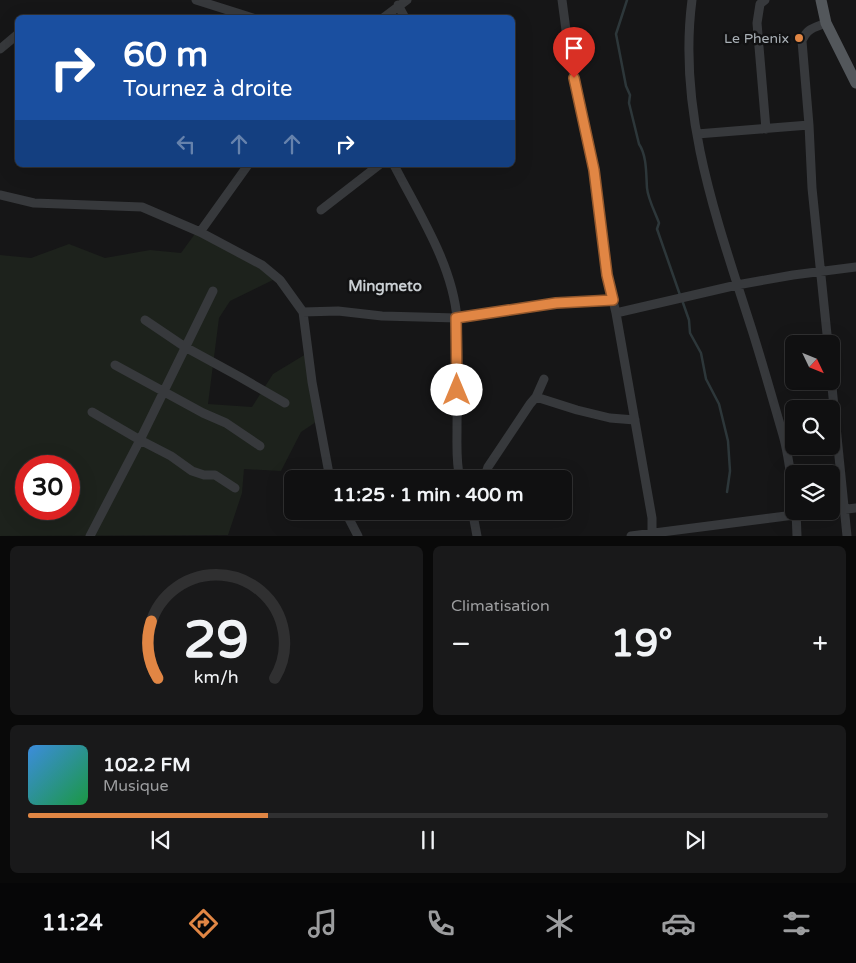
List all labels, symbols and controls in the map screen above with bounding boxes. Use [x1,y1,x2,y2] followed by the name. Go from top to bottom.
[553,27,595,78] pin
[724,30,789,47] place label: Le Phenix
[793,32,805,44] marker: Le Phenix
[123,34,208,76] text: 60 m
[560,34,588,62] icon: arrive
[40,35,105,100] icon: right
[123,76,292,102] text: Tournez à droite
[172,130,200,158] icon: left
[225,130,253,158] icon: ahead
[278,130,306,158] icon: ahead
[331,130,359,158] icon: right
[348,277,422,296] district label: Mingmeto
[785,335,840,390] north arrow
[785,335,840,520] map controls
[430,363,482,415] position arrow
[785,400,840,455] button: search
[15,455,80,520] speed limit sign: 30
[785,465,840,520] button: layers
[332,484,524,506] text: 11:25 · 1 min · 400 m
[451,596,550,616] text: Climatisation
[184,609,249,672] text: 29
[611,621,673,667] text: 19°
[451,627,471,661] text: −
[812,627,828,661] text: +
[194,667,239,688] text: km/h
[103,754,191,776] text: 102.2 FM
[103,776,169,796] text: Musique
[147,826,175,854] icon: previous
[414,826,442,854] icon: pause
[681,826,709,854] icon: next
[186,906,221,941] icon: directions
[305,906,340,941] icon: music
[423,906,458,941] icon: phone
[542,906,577,941] icon: climate
[661,906,696,941] icon: car
[779,906,814,941] icon: filters
[42,910,103,936] text: 11:24

